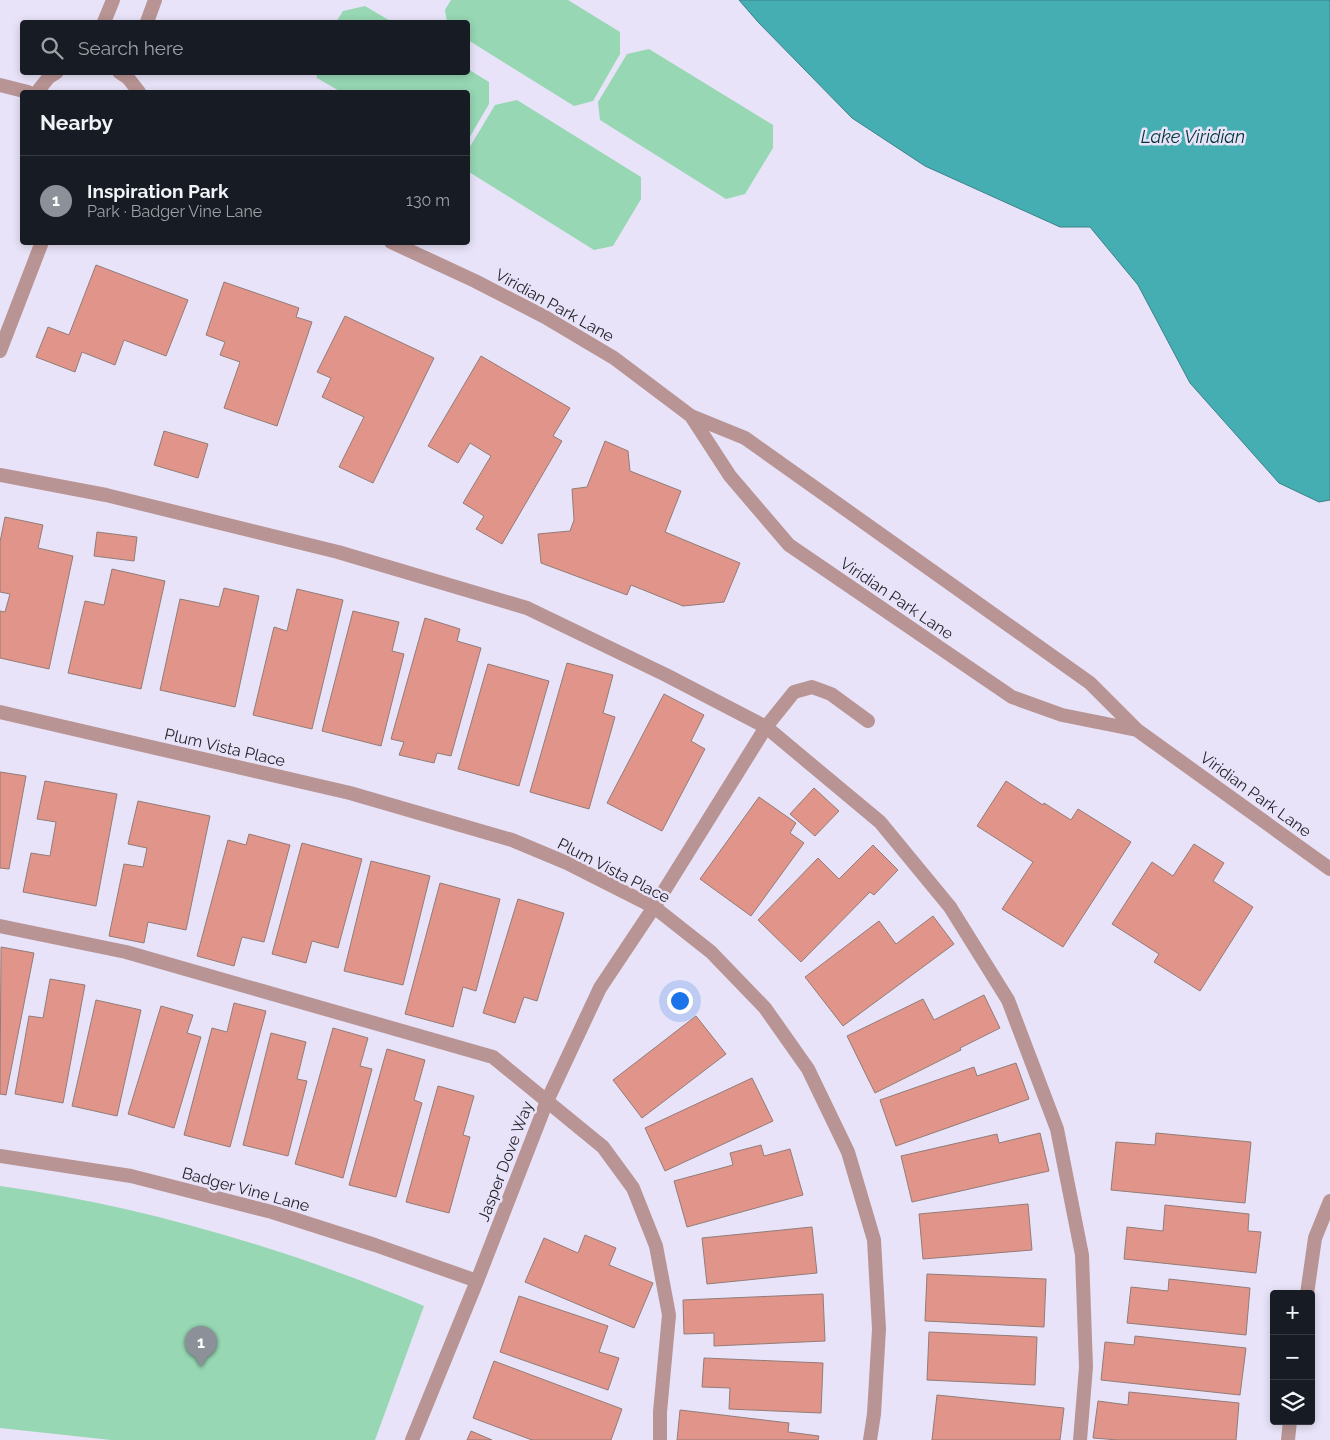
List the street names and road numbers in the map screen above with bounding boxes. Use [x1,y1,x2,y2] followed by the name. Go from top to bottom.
[492,265,617,346] street label: Viridian Park Lane
[836,553,957,643] street label: Viridian Park Lane
[163,724,287,771] street label: Plum Vista Place
[1196,748,1315,841] street label: Viridian Park Lane
[554,834,673,907] street label: Plum Vista Place
[474,1098,537,1224] street label: Jasper Dove Way
[180,1163,312,1216] street label: Badger Vine Lane

